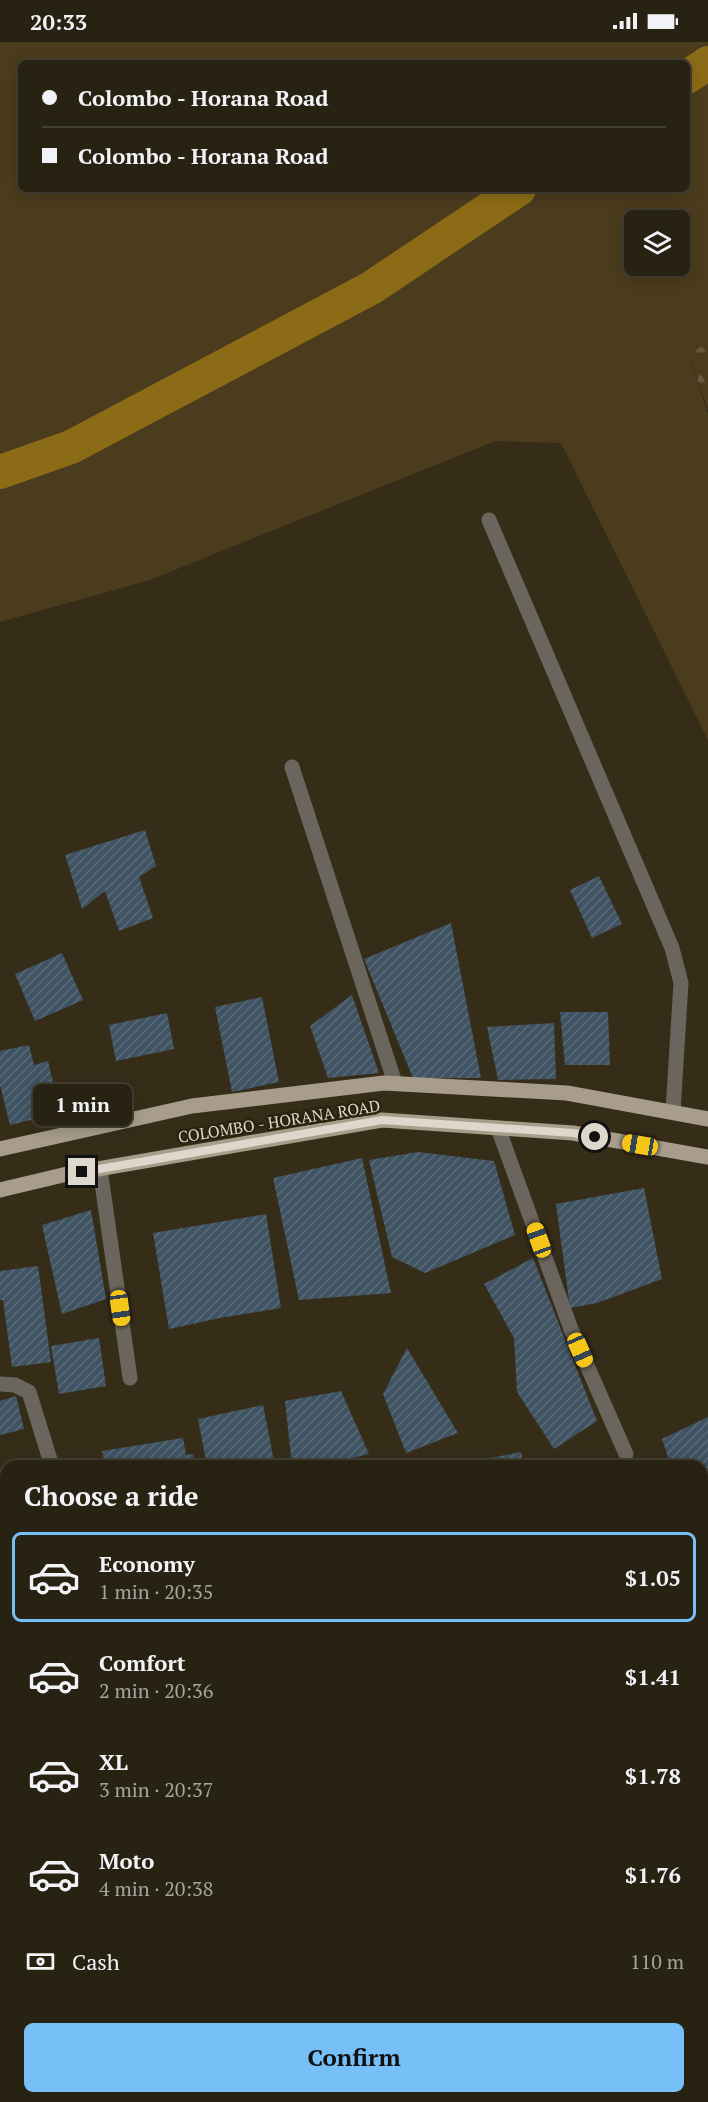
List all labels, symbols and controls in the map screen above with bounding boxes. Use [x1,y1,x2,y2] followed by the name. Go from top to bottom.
[30,7,87,36] text: 20:33
[78,83,329,112] text: Colombo - Horana Road
[78,141,329,170] text: Colombo - Horana Road
[624,210,690,276] map controls
[624,210,690,276] button: layers
[32,1085,132,1127] callout: 1 min
[55,1091,110,1118] text: 1 min
[176,1094,382,1148] street label: COLOMBO - HORANA ROAD
[581,1123,608,1150] route start
[621,1133,659,1157] car
[68,1158,95,1185] route end
[524,1220,554,1260] car
[109,1289,131,1327] car
[564,1330,596,1370] car
[24,1478,199,1514] text: Choose a ride
[99,1549,195,1578] text: Economy
[27,1550,81,1604] icon: car
[625,1563,681,1592] text: $1.05
[99,1578,213,1605] text: 1 min · 20:35
[99,1648,185,1677] text: Comfort
[27,1649,81,1703] icon: car
[625,1662,681,1691] text: $1.41
[99,1677,213,1704] text: 2 min · 20:36
[99,1747,128,1776] text: XL
[27,1748,81,1802] icon: car
[625,1761,681,1790] text: $1.78
[99,1776,213,1803] text: 3 min · 20:37
[99,1846,154,1875] text: Moto
[27,1847,81,1901] icon: car
[625,1860,681,1889] text: $1.76
[99,1875,213,1902] text: 4 min · 20:38
[24,1945,57,1978] icon: cash
[72,1947,120,1976] text: Cash
[630,1948,684,1975] text: 110 m
[24,2023,684,2092] button: Confirm

